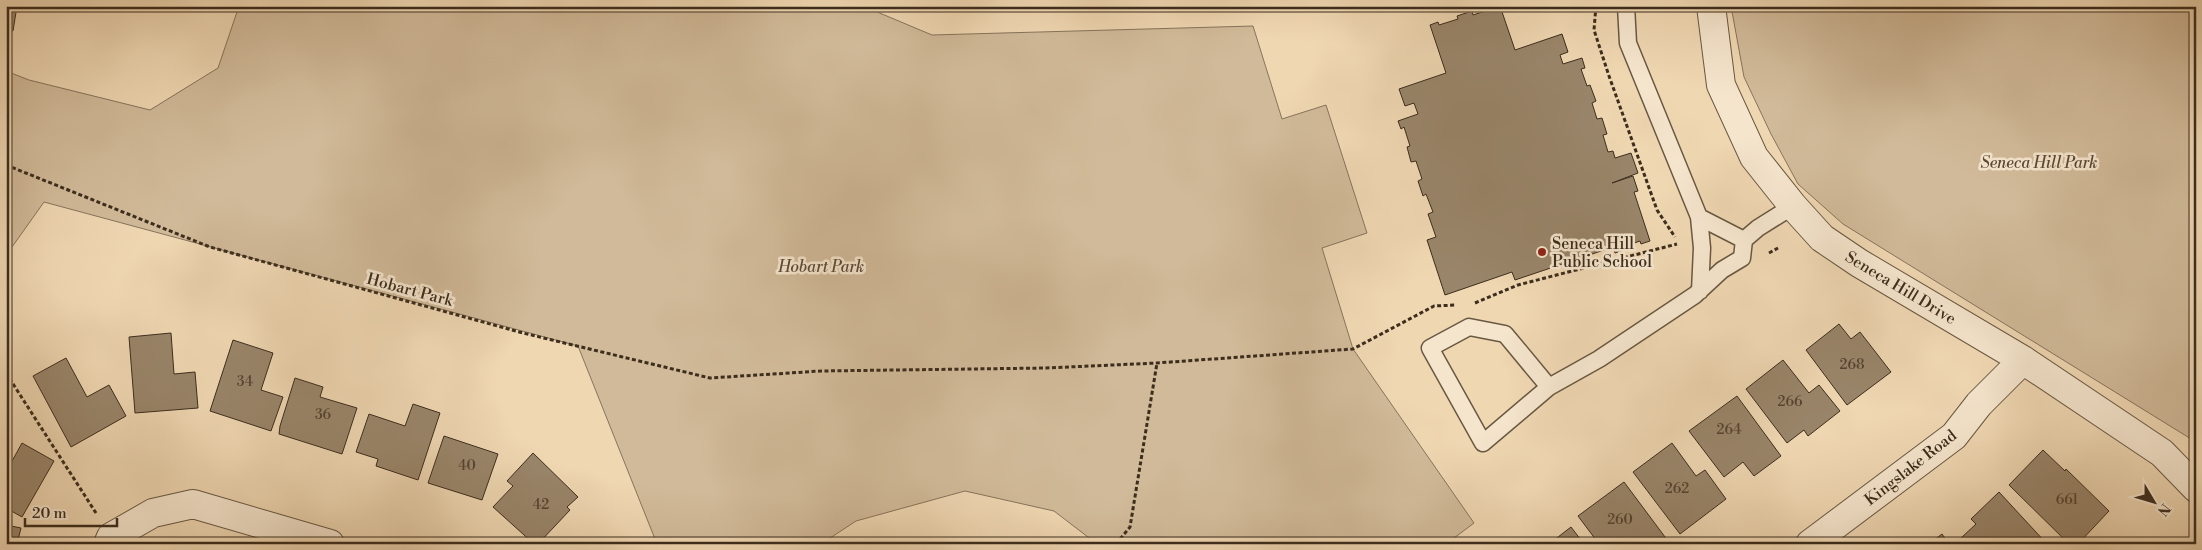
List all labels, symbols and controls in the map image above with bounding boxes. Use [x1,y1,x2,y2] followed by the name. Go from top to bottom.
[1981,153,2097,173] park label: Seneca Hill Park
[1552,234,1652,272] place label: Seneca Hill Public School
[1536,246,1548,258] marker: Seneca Hill Public School
[1841,247,1960,329] street label: Seneca Hill Drive
[777,257,864,277] park label: Hobart Park
[364,269,457,312] street label: Hobart Park
[1839,356,1865,374] house number: 268
[237,373,253,391] house number: 34
[1778,393,1803,411] house number: 266
[315,406,332,424] house number: 36
[1716,421,1742,439] house number: 264
[1861,426,1961,510] street label: Kingslake Road
[458,457,476,475] house number: 40
[2130,478,2180,528] north arrow
[1665,480,1689,498] house number: 262
[2056,491,2078,509] house number: 661
[25,495,118,527] scale bar
[533,496,549,514] house number: 42
[2153,499,2174,519] text: N
[32,504,67,523] text: 20 m
[1607,511,1633,529] house number: 260

